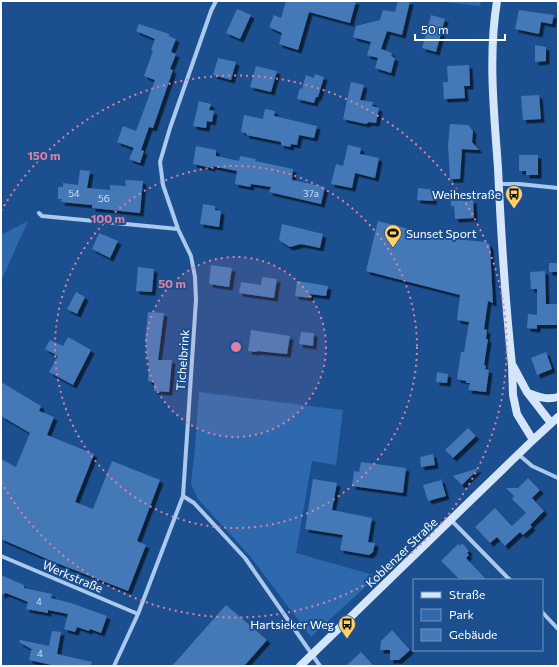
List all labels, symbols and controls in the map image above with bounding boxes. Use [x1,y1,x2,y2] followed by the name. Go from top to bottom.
[415,16,505,42] scale bar
[421,22,449,36] text: 50 m
[27,148,61,162] text: 150 m
[504,184,524,209] bus stop icon: Weihestraße
[68,187,80,199] house number: 54
[303,187,319,199] house number: 37a
[432,187,501,201] place label: Weihestraße
[98,192,110,204] house number: 56
[91,211,125,225] text: 100 m
[383,223,403,248] sports icon: Sunset Sport
[406,226,477,240] place label: Sunset Sport
[158,276,186,290] text: 50 m
[173,328,191,391] street label: Tichelbrink
[229,340,243,354] centre of rings
[362,514,440,590] street label: Koblenzer Straße
[41,557,105,595] street label: Werkstraße
[413,579,543,651] legend
[449,587,485,601] text: Straße
[36,595,42,607] house number: 4
[449,607,475,621] text: Park
[337,614,357,639] bus stop icon: Hartsieker Weg
[250,617,334,631] place label: Hartsieker Weg
[449,627,497,641] text: Gebäude
[37,647,43,659] house number: 4

